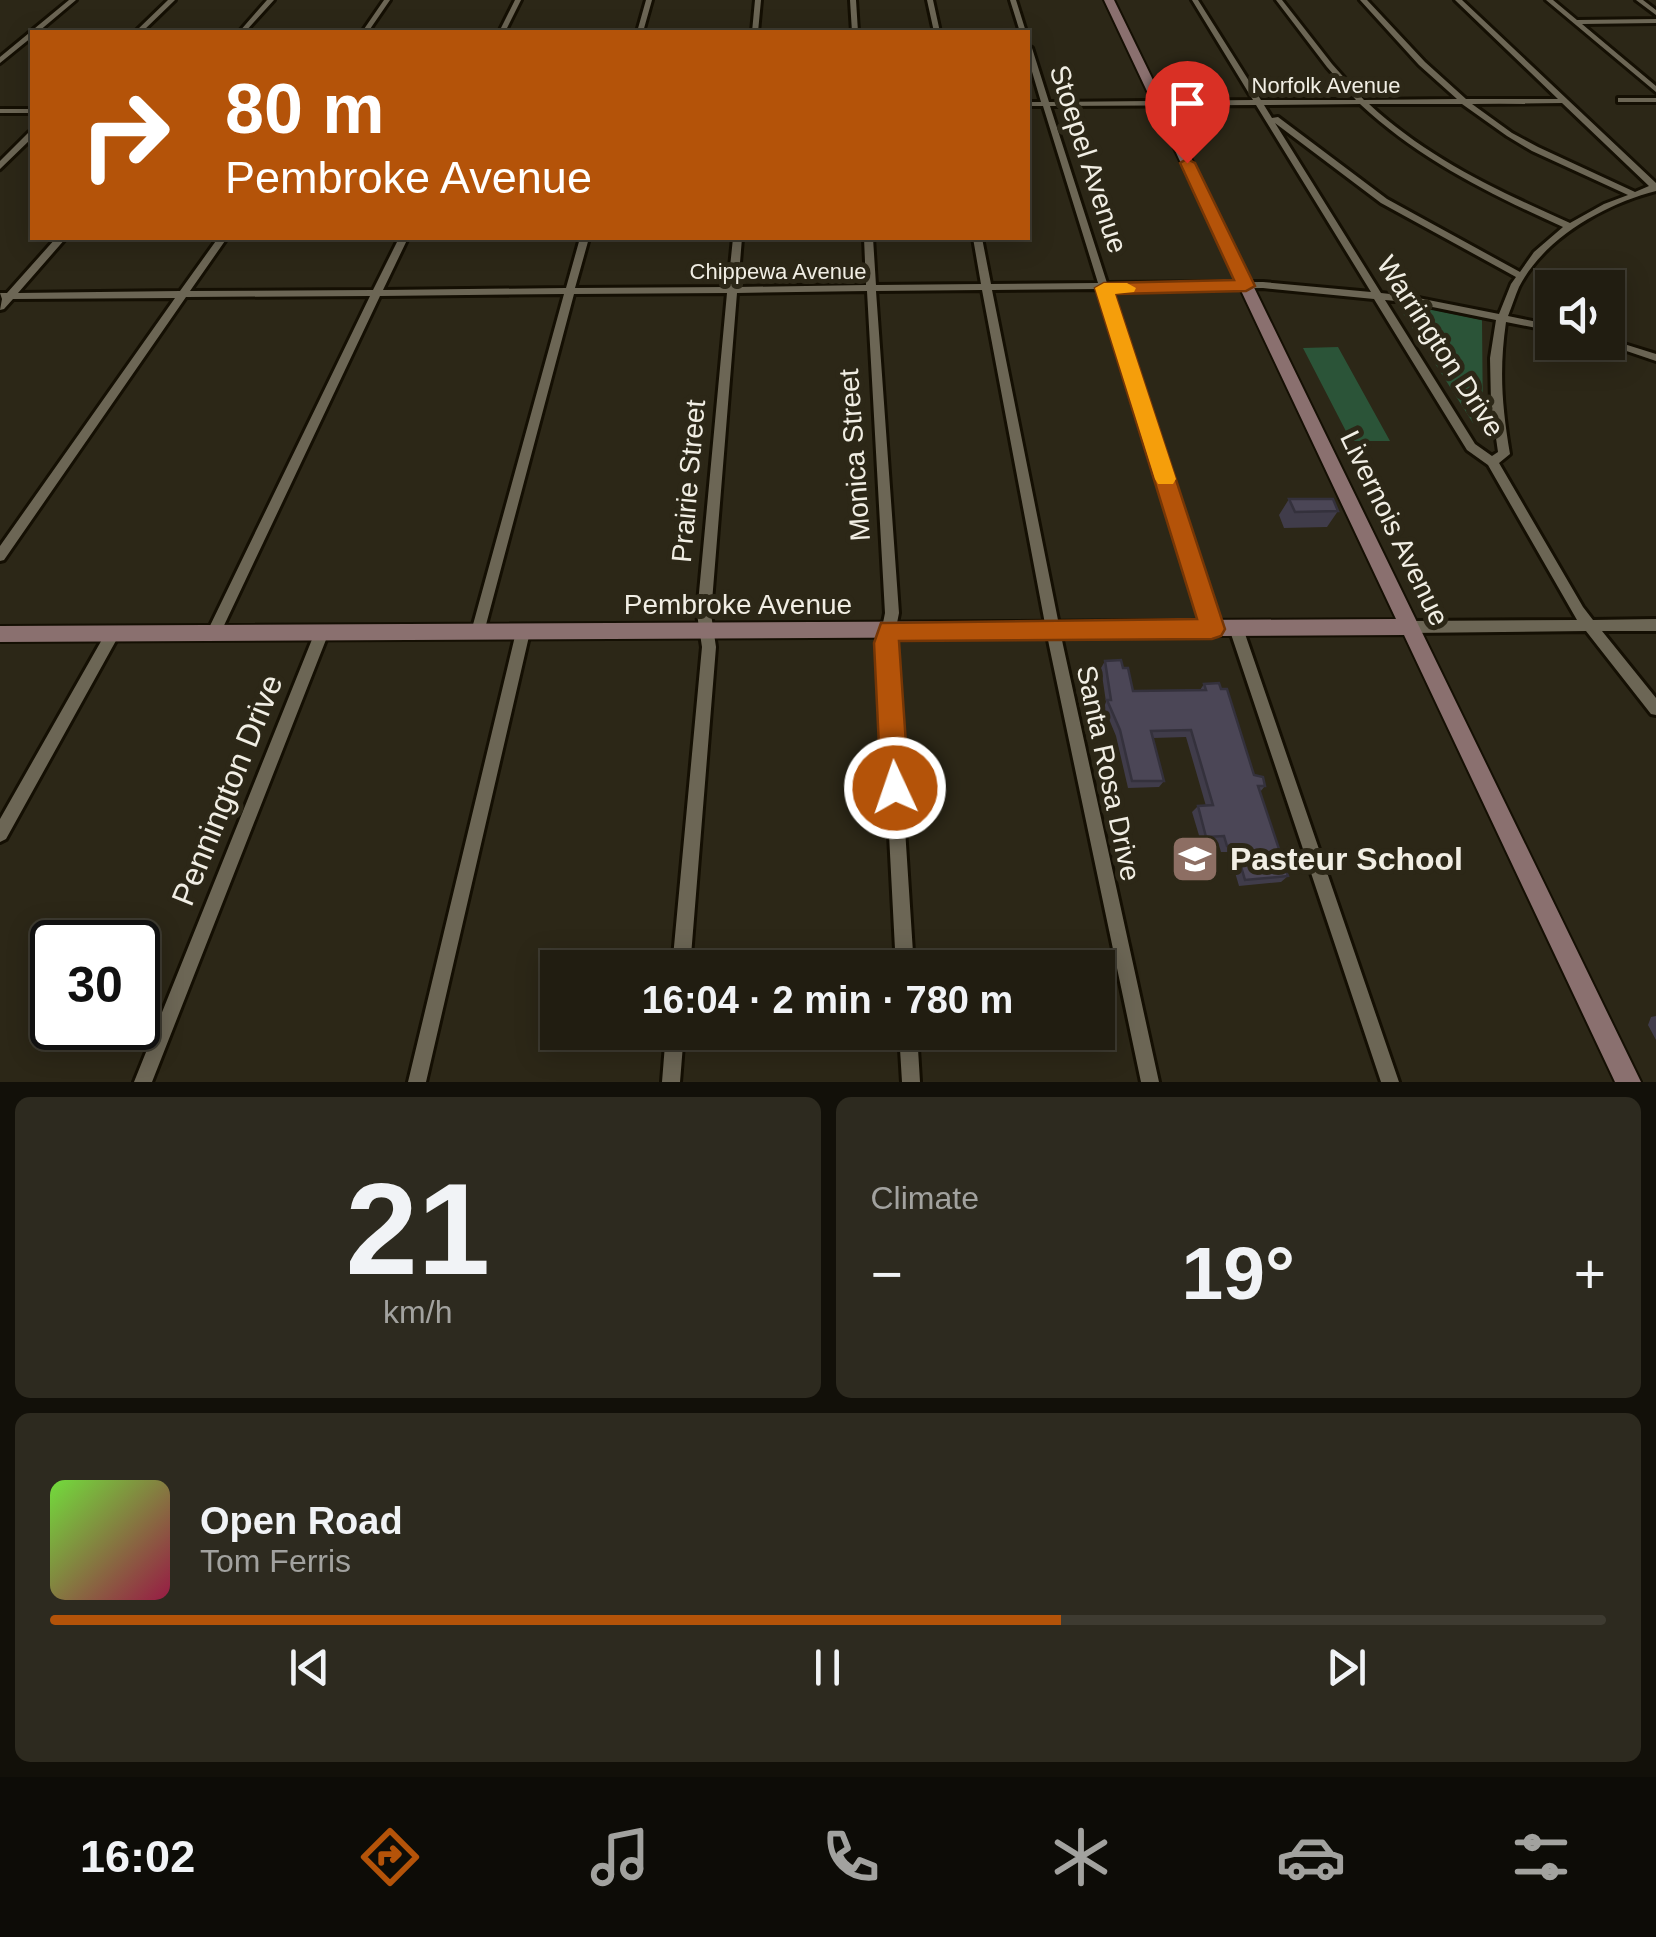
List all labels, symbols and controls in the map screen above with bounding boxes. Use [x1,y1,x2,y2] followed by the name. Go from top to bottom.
[1044,61,1133,257] street label: Stoepel Avenue
[1145,61,1230,164] pin
[60,70,190,200] icon: right
[225,70,385,148] text: 80 m
[1252,73,1400,98] street label: Norfolk Avenue
[1160,76,1215,131] icon: arrive
[225,152,592,203] text: Pembroke Avenue
[1371,250,1510,442] street label: Warrington Drive
[690,259,866,284] street label: Chippewa Avenue
[1535,270,1625,360] map controls
[1535,270,1625,360] button: sound
[833,368,876,542] street label: Monica Street
[666,398,711,564] street label: Prairie Street
[1334,426,1455,631] street label: Livernois Avenue
[624,589,852,620] street label: Pembroke Avenue
[1071,663,1146,884] street label: Santa Rosa Drive
[164,669,290,911] street label: Pennington Drive
[843,736,947,840] position arrow
[1169,833,1221,885] school or university icon: Pasteur School
[1230,841,1463,877] place label: Pasteur School
[30,920,160,1050] speed limit sign: 30
[642,979,1013,1021] text: 16:04 · 2 min · 780 m
[345,1156,490,1302] text: 21
[871,1180,979,1216] text: Climate
[1182,1231,1295,1315] text: 19°
[871,1243,903,1305] text: −
[1574,1243,1606,1305] text: +
[383,1294,452,1330] text: km/h
[200,1500,403,1542] text: Open Road
[200,1543,351,1579] text: Tom Ferris
[282,1640,337,1695] icon: previous
[800,1640,855,1695] icon: pause
[1319,1640,1374,1695] icon: next
[355,1822,425,1892] icon: directions
[585,1822,655,1892] icon: music
[816,1822,886,1892] icon: phone
[1046,1822,1116,1892] icon: climate
[1276,1822,1346,1892] icon: car
[1506,1822,1576,1892] icon: filters
[80,1831,195,1882] text: 16:02

